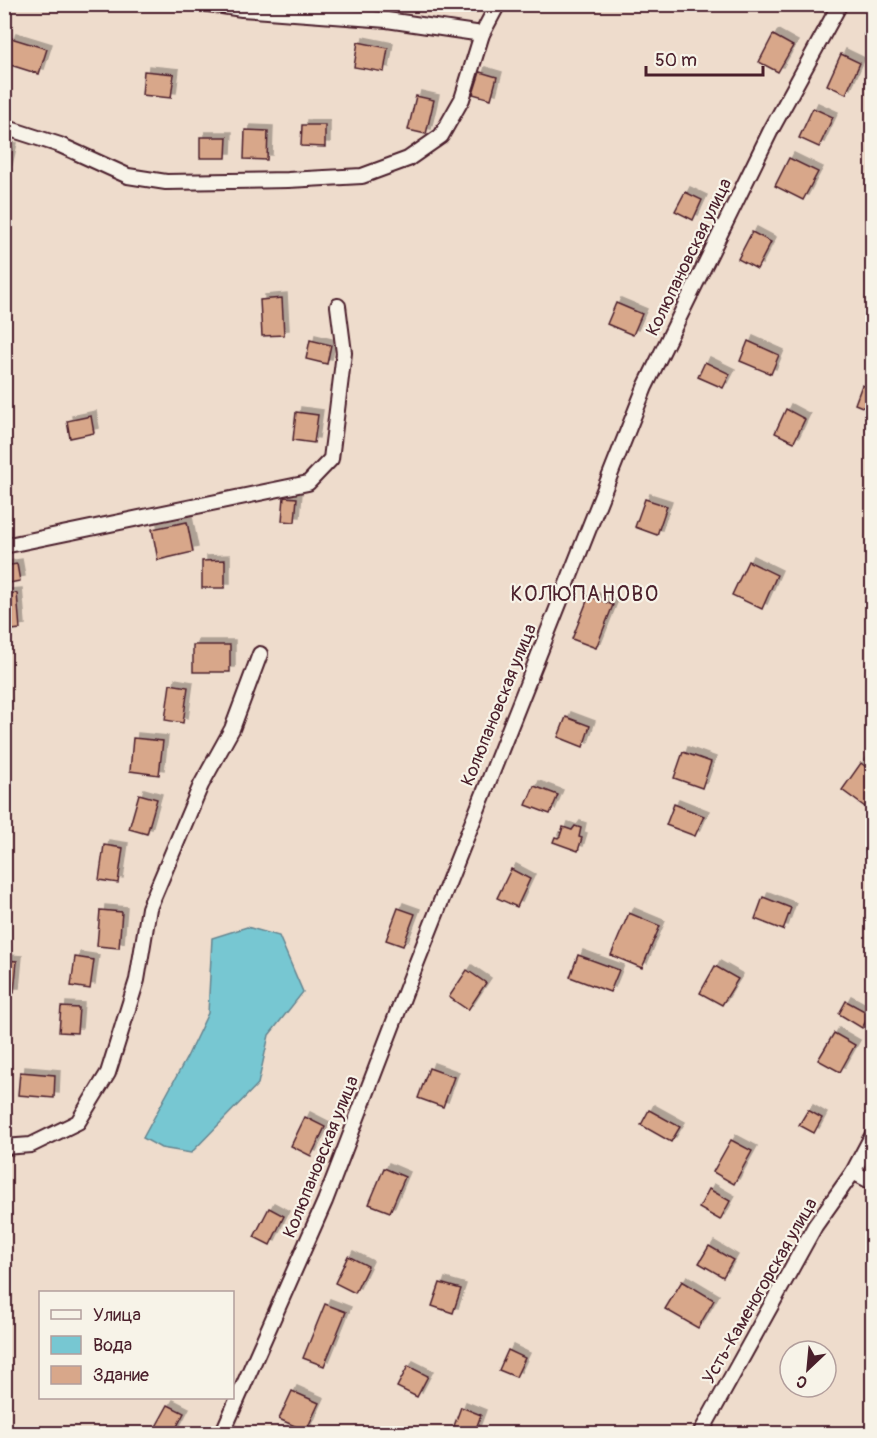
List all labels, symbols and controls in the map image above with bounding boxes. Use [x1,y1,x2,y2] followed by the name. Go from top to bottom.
[646,39,763,77] scale bar
[655,49,697,72] text: 50 m
[641,174,737,340] street label: Колюпановская улица
[510,581,660,608] district label: КОЛЮПАНОВО
[456,621,542,789] street label: Колюпановская улица
[278,1073,364,1241] street label: Колюпановская улица
[697,1194,823,1388] street label: Усть-Каменогорская улица
[39,1291,234,1399] legend
[93,1304,141,1327] text: Улица
[93,1334,132,1357] text: Вода
[778,1339,838,1399] north arrow
[93,1364,149,1387] text: Здание
[793,1370,811,1393] text: С

